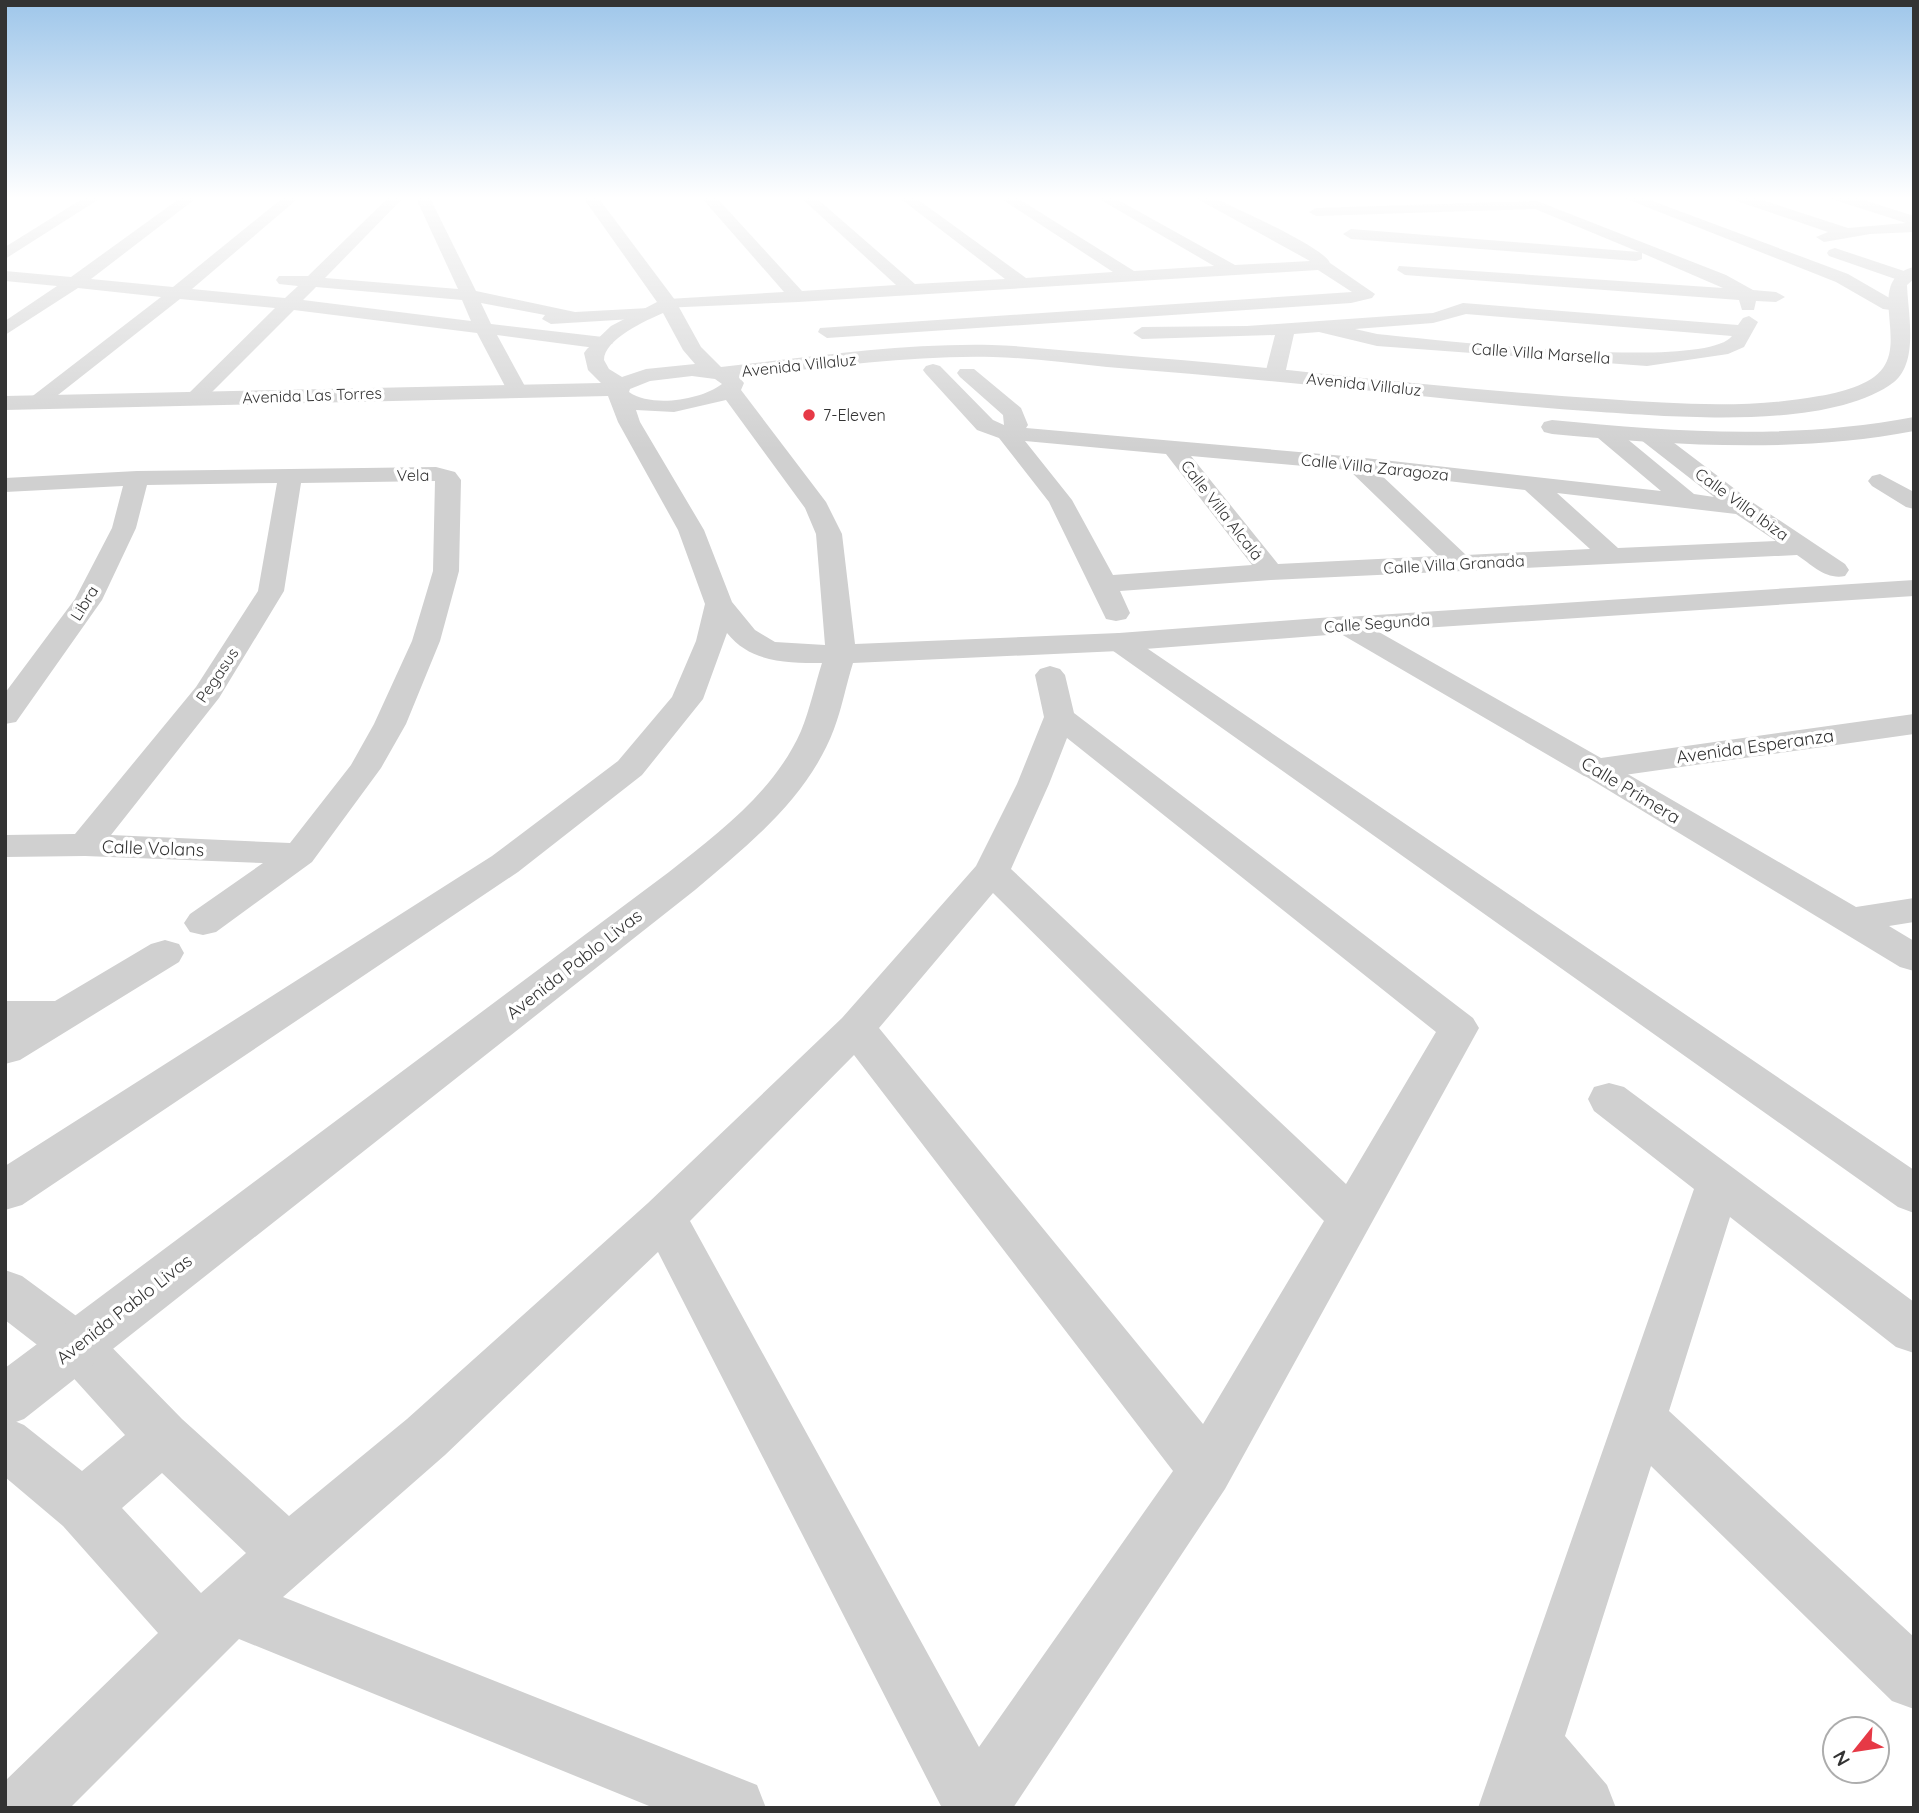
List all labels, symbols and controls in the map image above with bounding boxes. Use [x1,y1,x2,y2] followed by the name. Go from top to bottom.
[1471,338,1611,368] street label: Calle Villa Marsella
[741,349,857,381] street label: Avenida Villaluz
[1306,368,1422,400] street label: Avenida Villaluz
[242,383,382,407] street label: Avenida Las Torres
[823,405,886,425] place label: 7-Eleven
[801,407,817,423] marker: 7-Eleven
[1300,449,1450,485] street label: Calle Villa Zaragoza
[1177,456,1267,564] street label: Calle Villa Alcalá
[1691,463,1793,545] street label: Calle Villa Ibiza
[396,465,430,485] street label: Vela
[1383,550,1525,578] street label: Calle Villa Granada
[66,582,102,624] street label: Libra
[1323,609,1431,637] street label: Calle Segunda
[191,644,243,706] street label: Pegasus
[1675,724,1835,768] street label: Avenida Esperanza
[1577,751,1685,829] street label: Calle Primera
[102,835,204,861] street label: Calle Volans
[501,904,647,1024] street label: Avenida Pablo Livas
[51,1249,197,1369] street label: Avenida Pablo Livas
[1821,1715,1891,1785] north arrow
[1827,1746,1855,1771] text: N

